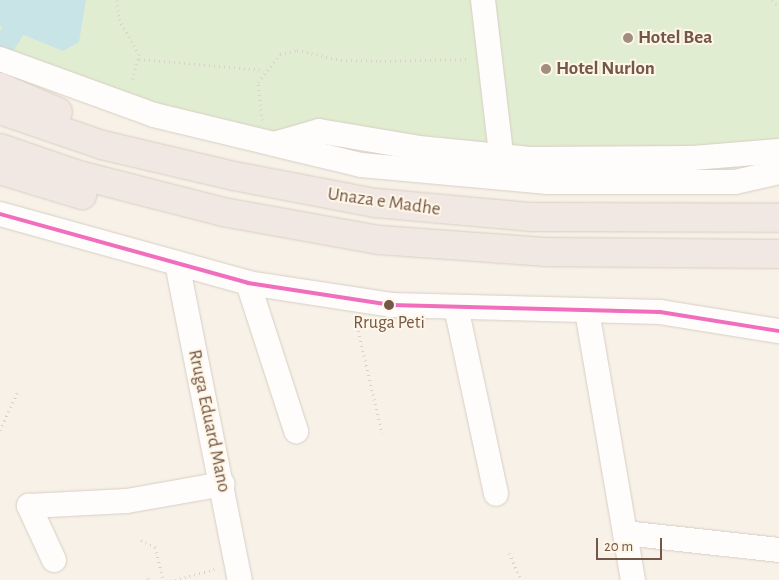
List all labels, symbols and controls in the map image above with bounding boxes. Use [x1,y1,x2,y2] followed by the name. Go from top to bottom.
[638,27,712,49] place label: Hotel Bea
[622,32,634,44] marker: Hotel Bea
[556,58,655,80] place label: Hotel Nurlon
[540,63,552,75] marker: Hotel Nurlon
[326,183,442,221] street label: Unaza e Madhe
[384,300,394,310] marker: Rruga Peti
[353,312,425,334] place label: Rruga Peti
[183,348,235,494] street label: Rruga Eduard Mano
[599,528,665,560] scale bar
[604,539,633,554] text: 20 m

